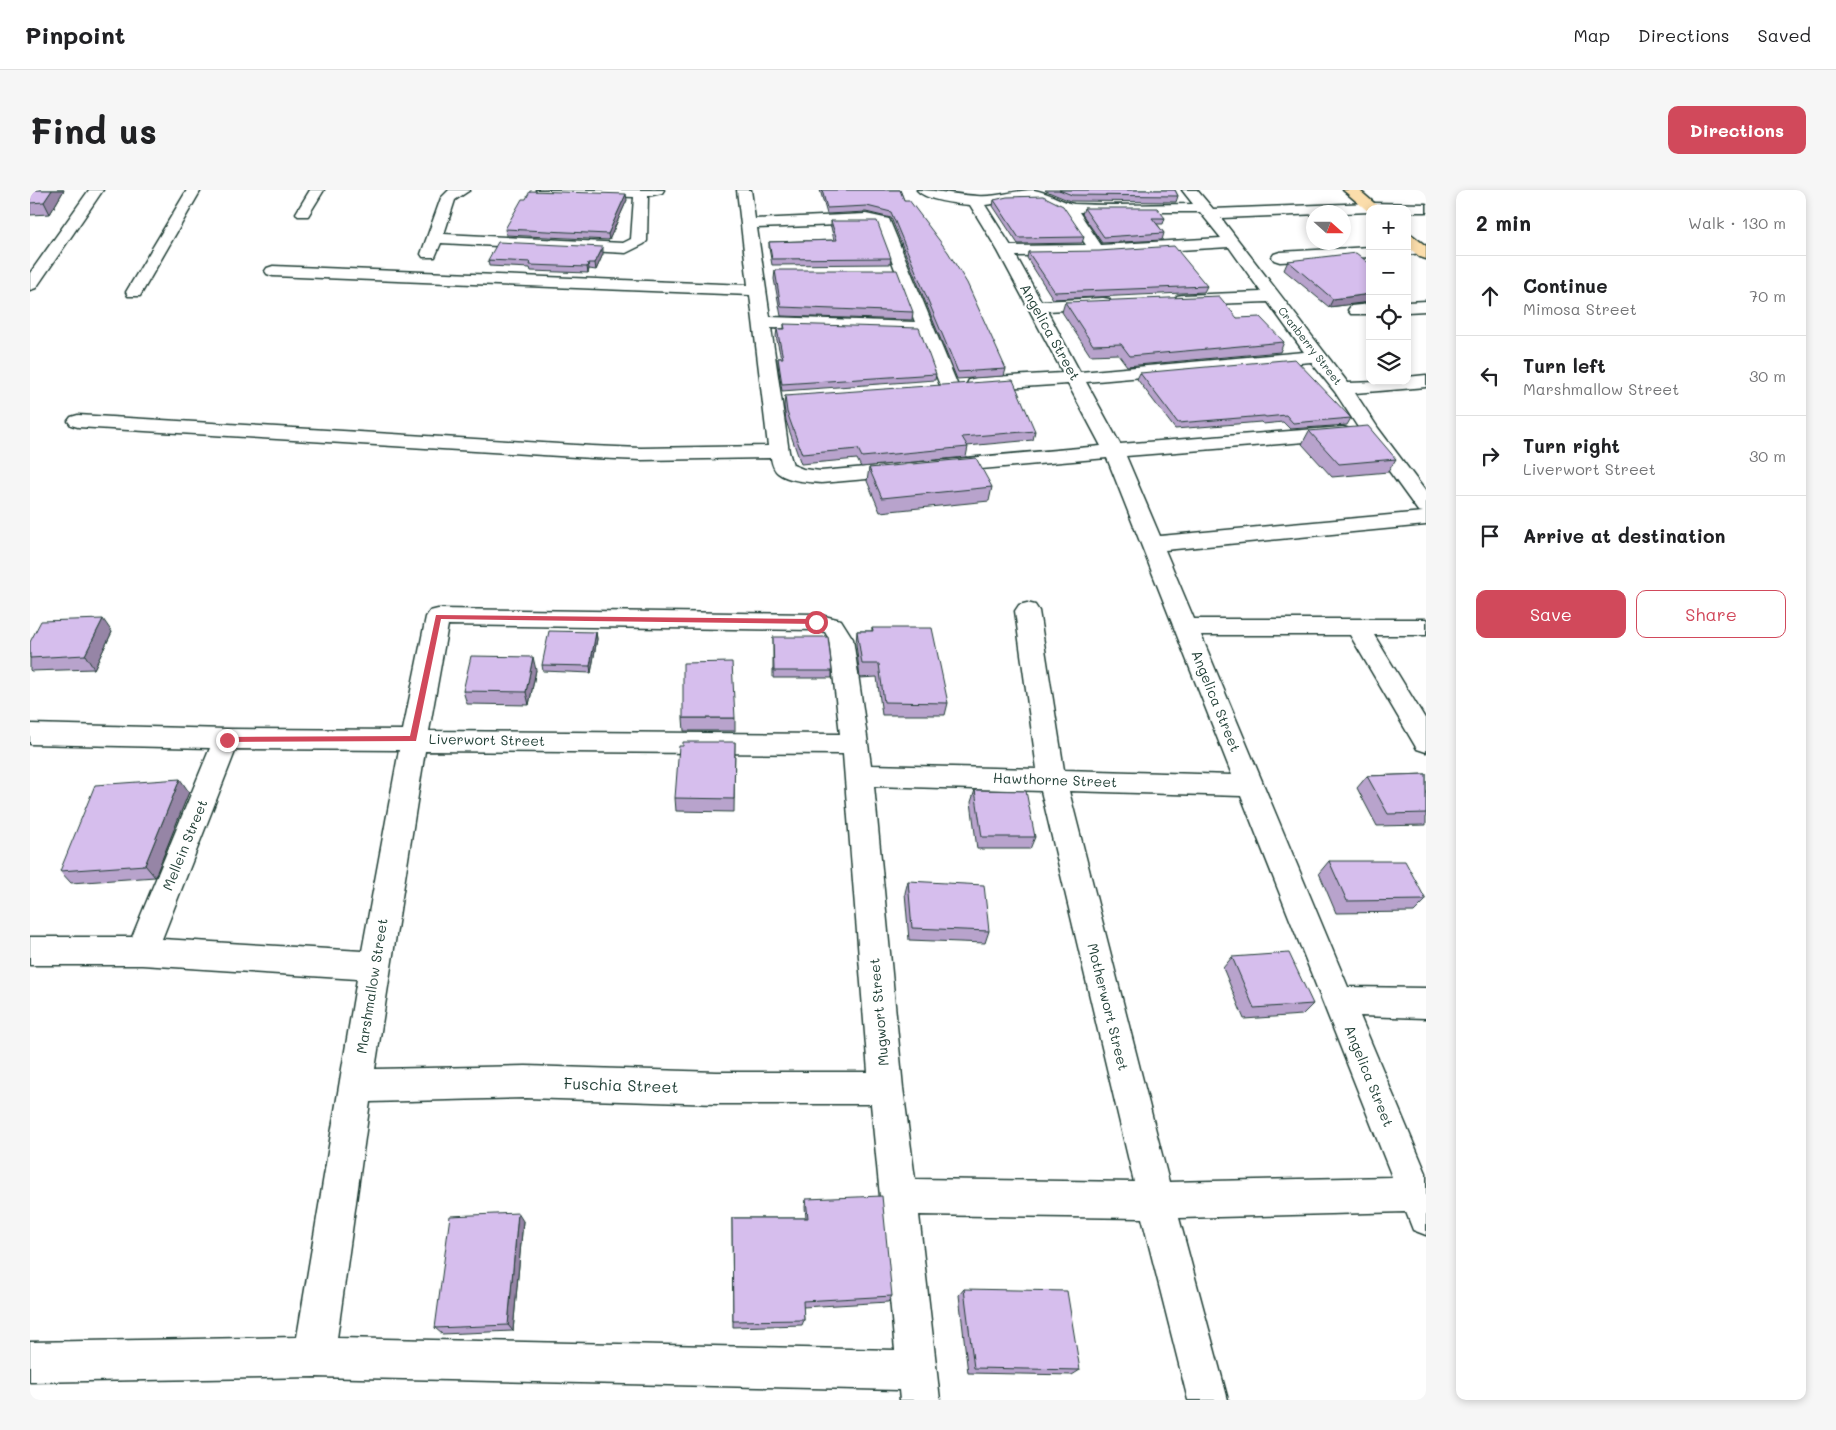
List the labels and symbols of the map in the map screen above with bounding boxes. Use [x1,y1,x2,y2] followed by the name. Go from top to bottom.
[1306,205,1351,250] north arrow
[1016,280,1085,384] street label: Angelica Street
[1275,303,1346,388] street label: Cranberry Street
[805,611,828,634] route start
[1187,647,1246,754] street label: Angelica Street
[216,729,239,752] route end
[429,729,545,750] street label: Liverwort Street
[993,768,1118,791] street label: Hawthorne Street
[158,796,211,893] street label: Mellein Street
[351,917,392,1055] street label: Marshmallow Street
[1083,941,1134,1073] street label: Motherwort Street
[864,957,893,1067] street label: Mugwort Street
[1340,1022,1399,1129] street label: Angelica Street
[563,1072,679,1097] street label: Fuschia Street

